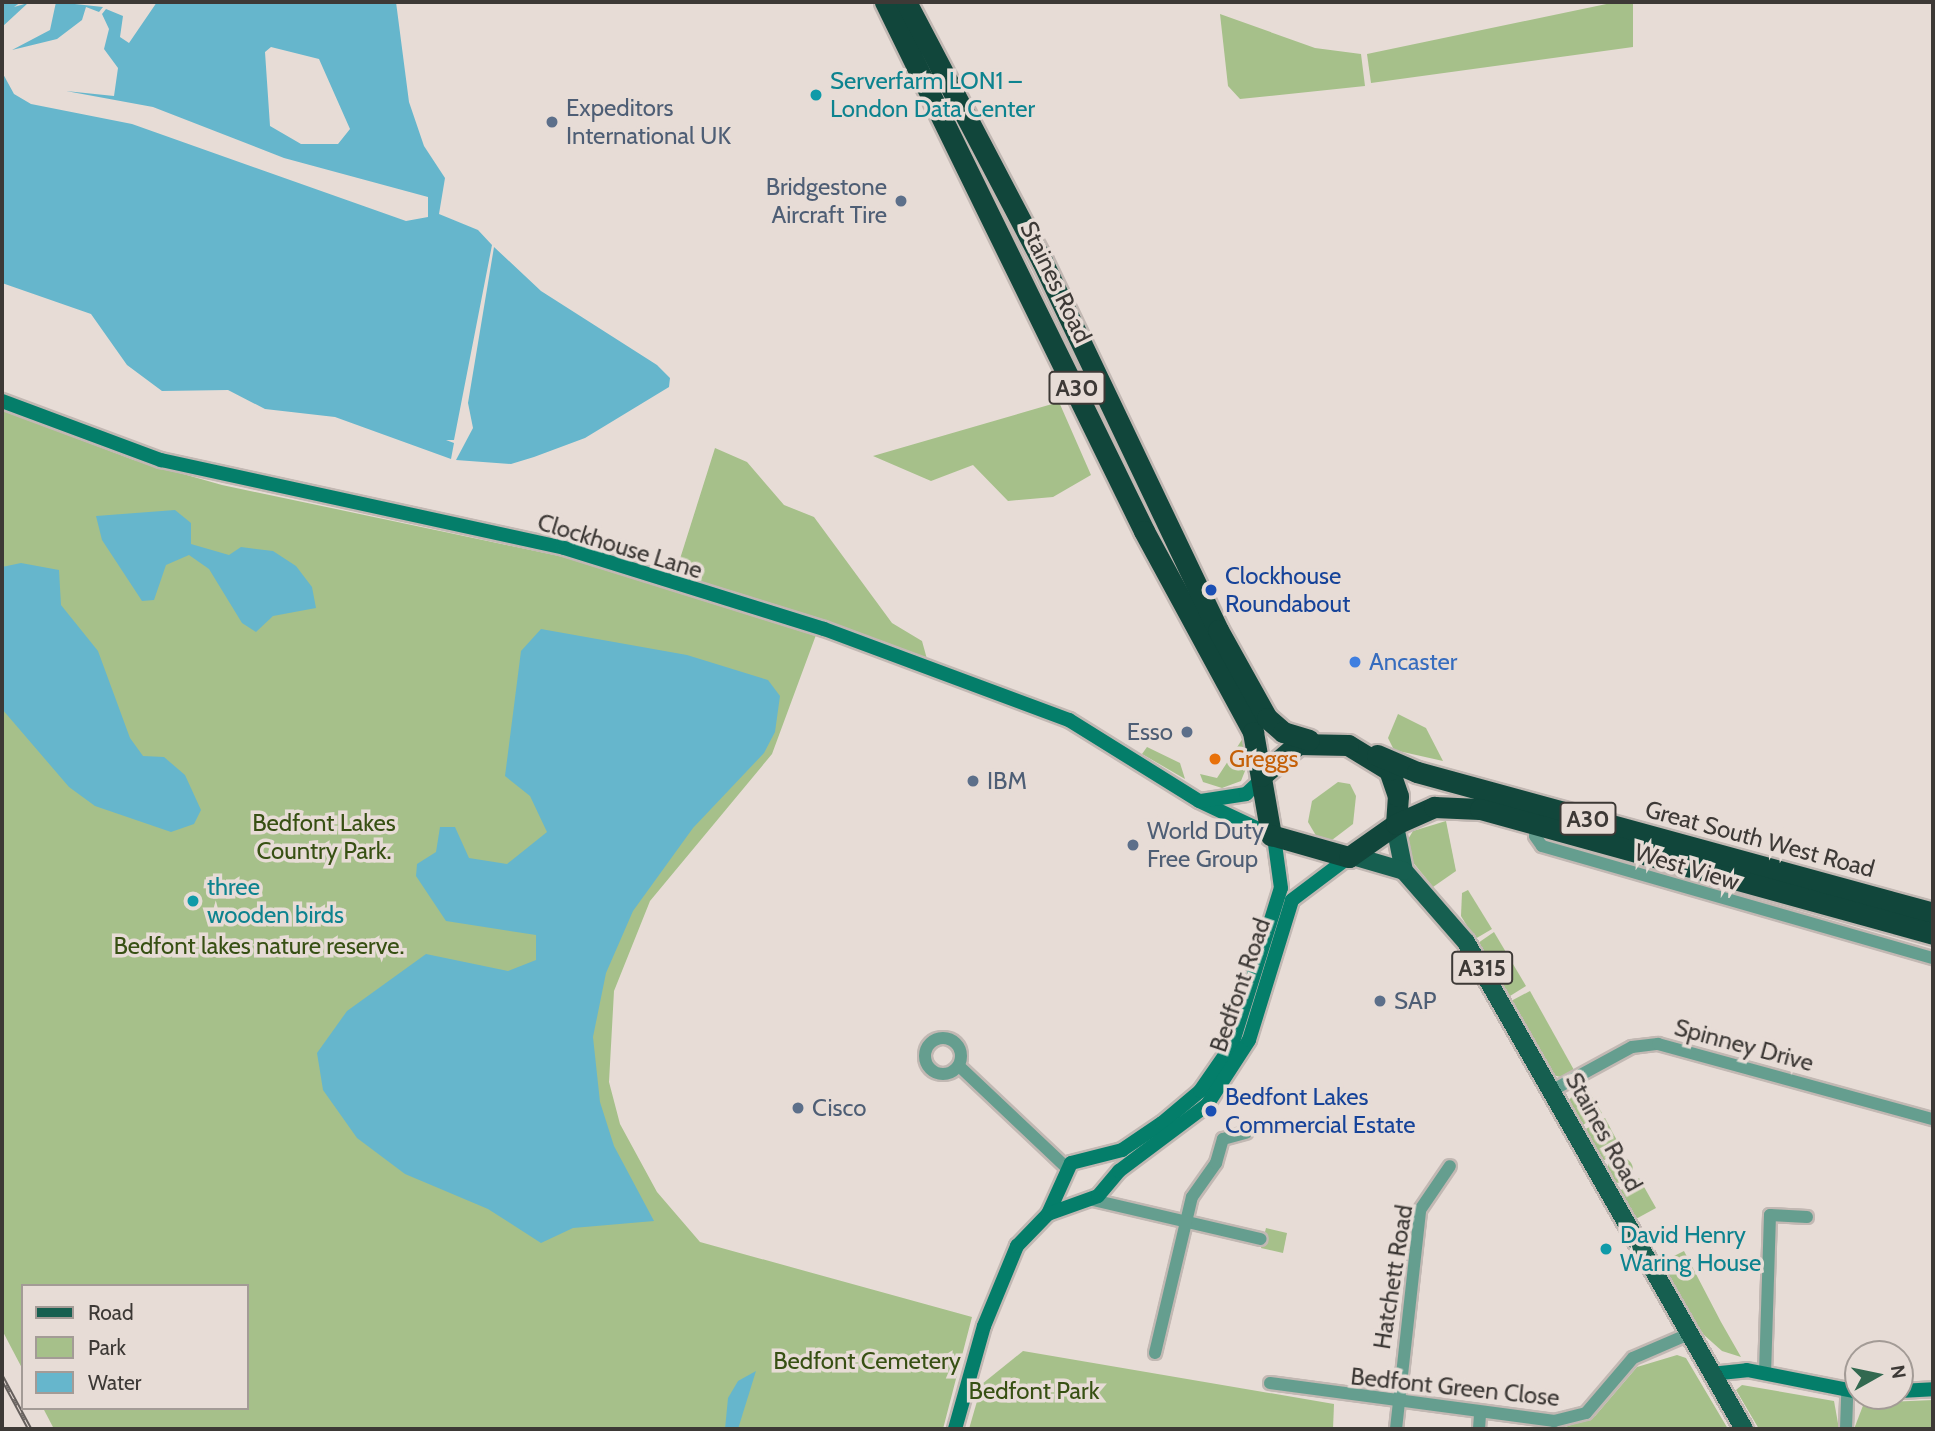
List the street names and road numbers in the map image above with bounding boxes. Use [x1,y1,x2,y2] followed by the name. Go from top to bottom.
[1014,217,1098,347] street label: Staines Road
[1047,368,1107,408] road number: A30
[534,507,706,585] street label: Clockhouse Lane
[1642,795,1878,883] street label: Great South West Road
[1558,800,1618,838] road number: A30
[1631,837,1743,897] street label: West View
[1204,914,1276,1056] street label: Bedfont Road
[1450,948,1514,987] road number: A315
[1671,1013,1817,1077] street label: Spinney Drive
[1560,1068,1648,1196] street label: Staines Road
[1367,1203,1419,1351] street label: Hatchett Road
[1349,1362,1561,1412] street label: Bedfont Green Close

